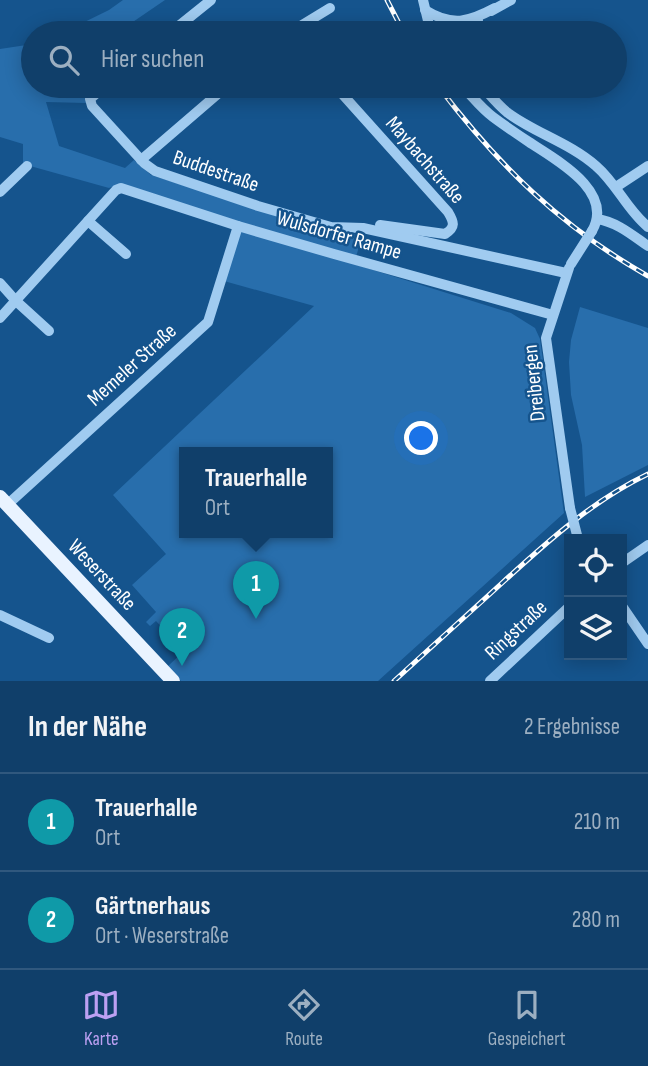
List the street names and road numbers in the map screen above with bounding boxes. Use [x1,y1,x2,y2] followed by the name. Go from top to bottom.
[380,111,470,209] street label: Maybachstraße
[170,145,262,197] street label: Buddestraße
[274,205,404,265] street label: Wulsdorfer Rampe
[82,319,182,411] street label: Memeler Straße
[518,344,550,422] street label: Dreibergen
[63,534,141,616] street label: Weserstraße
[480,595,552,665] street label: Ringstraße

